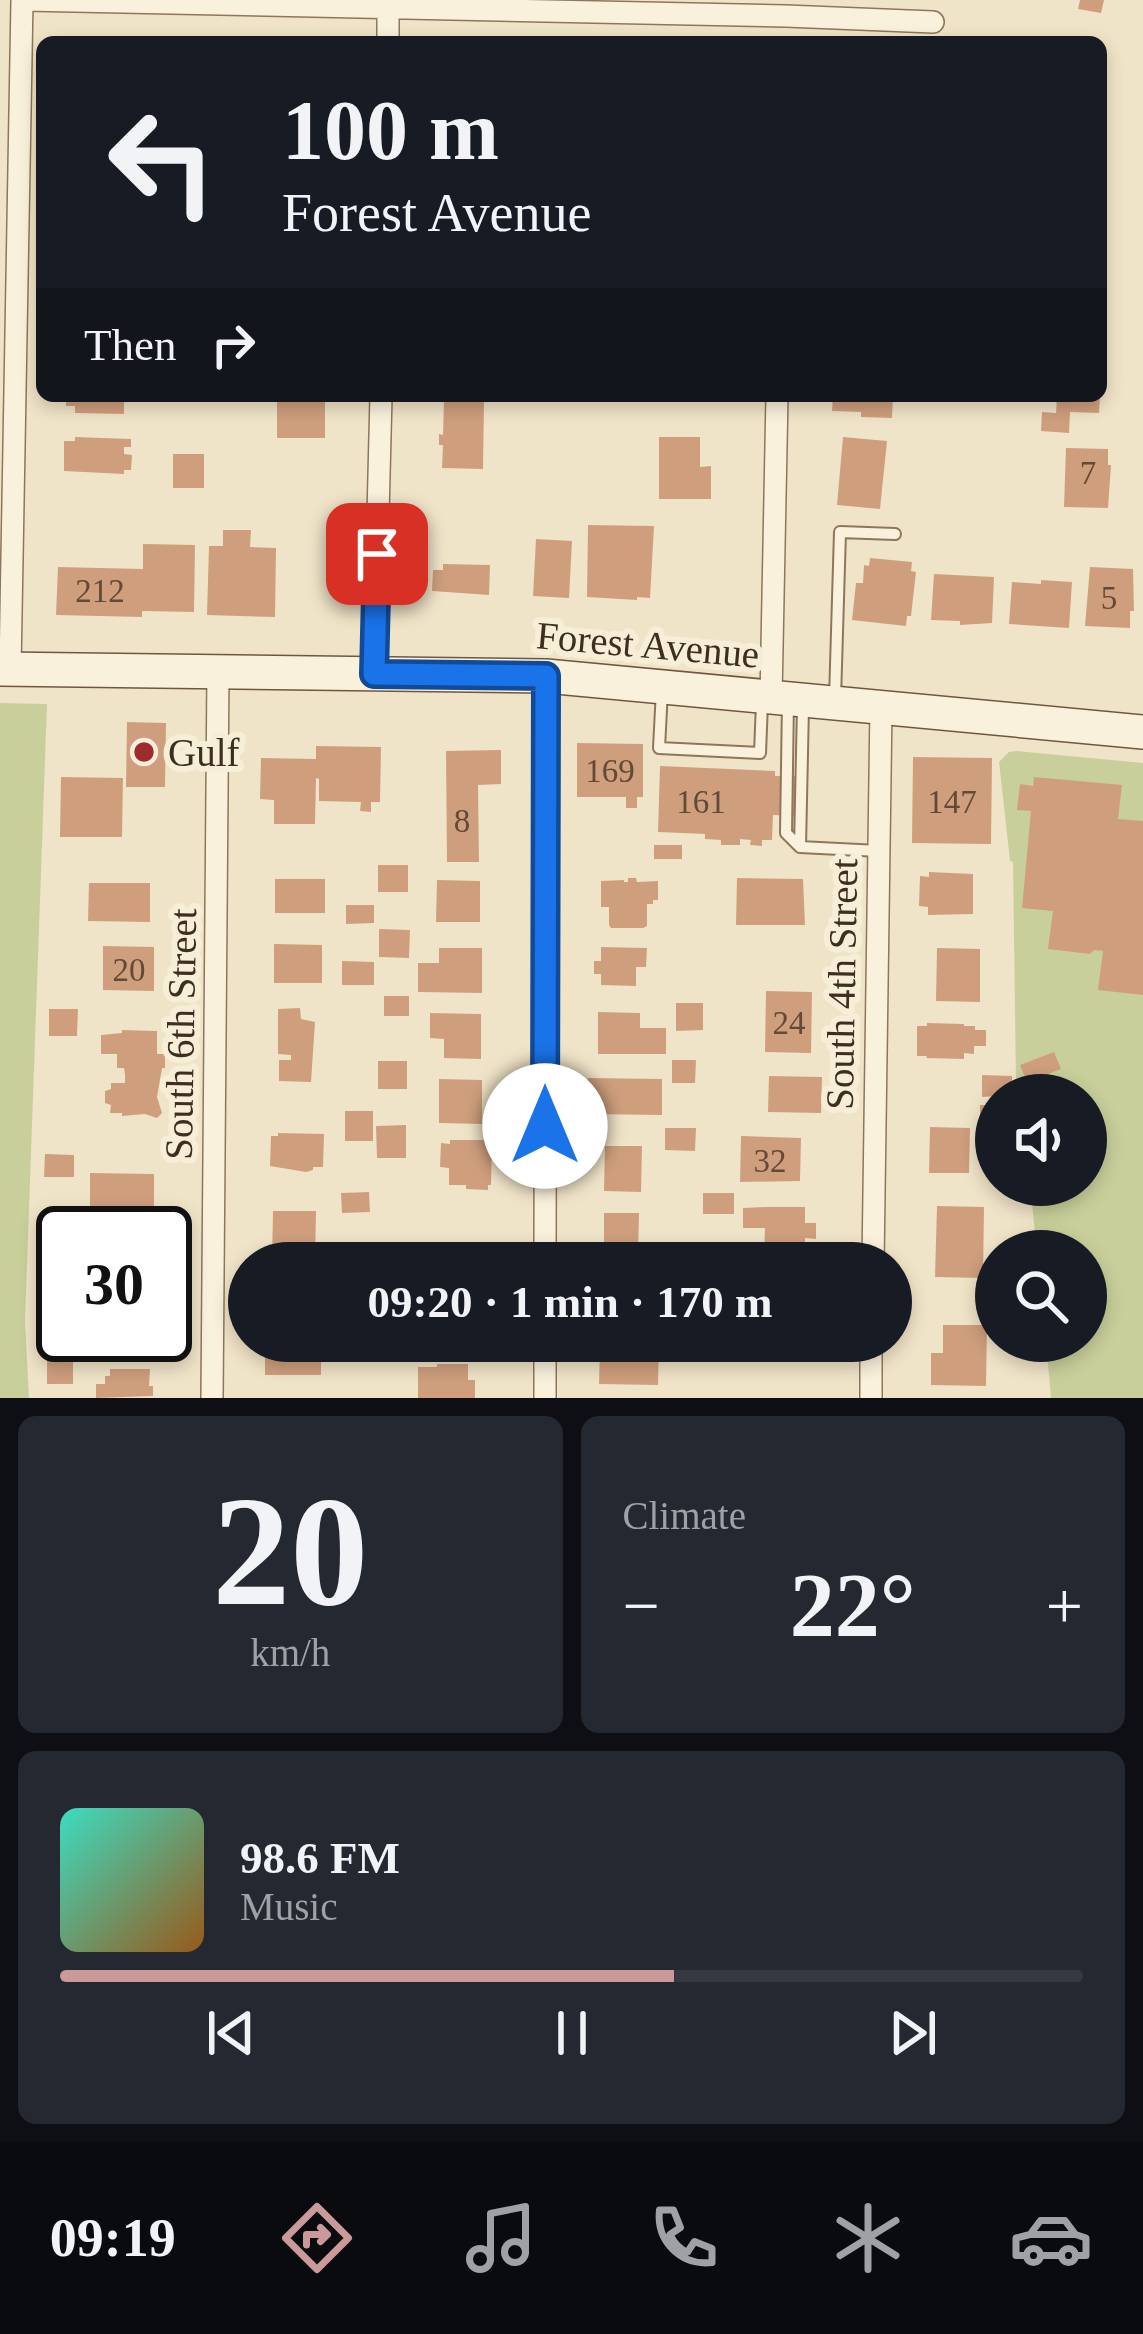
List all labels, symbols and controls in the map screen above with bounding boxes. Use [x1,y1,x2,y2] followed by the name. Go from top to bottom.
[84,84,240,240] icon: left
[282,84,499,177] text: 100 m
[282,183,591,243] text: Forest Avenue
[200,312,266,378] icon: right
[84,320,176,370] text: Then
[1080,455,1096,491] house number: 7
[326,503,428,605] pin
[344,521,410,587] icon: arrive
[75,573,125,609] house number: 212
[1101,580,1117,616] house number: 5
[535,613,761,676] street label: Forest Avenue
[168,731,240,774] place label: Gulf
[131,739,157,765] marker: Gulf
[585,753,635,789] house number: 169
[676,784,726,820] house number: 161
[927,784,977,820] house number: 147
[454,803,470,839] house number: 8
[818,858,865,1110] street label: South 4th Street
[157,908,204,1160] street label: South 6th Street
[113,952,146,988] house number: 20
[773,1005,806,1041] house number: 24
[482,1063,608,1189] position arrow
[975,1074,1107,1362] map controls
[975,1074,1107,1206] button: sound
[754,1143,787,1179] house number: 32
[36,1206,192,1362] speed limit sign: 30
[975,1230,1107,1362] button: search
[368,1277,773,1327] text: 09:20 · 1 min · 170 m
[212,1465,368,1638] text: 20
[623,1494,746,1537] text: Climate
[790,1556,916,1655] text: 22°
[623,1569,660,1642] text: −
[1046,1569,1083,1642] text: +
[250,1631,330,1674] text: km/h
[240,1833,400,1883] text: 98.6 FM
[240,1885,338,1928] text: Music
[198,2000,264,2066] icon: previous
[539,2000,605,2066] icon: pause
[880,2000,946,2066] icon: next
[275,2196,359,2280] icon: directions
[459,2196,543,2280] icon: music
[642,2196,726,2280] icon: phone
[826,2196,910,2280] icon: climate
[1009,2196,1093,2280] icon: car
[50,2208,176,2268] text: 09:19

